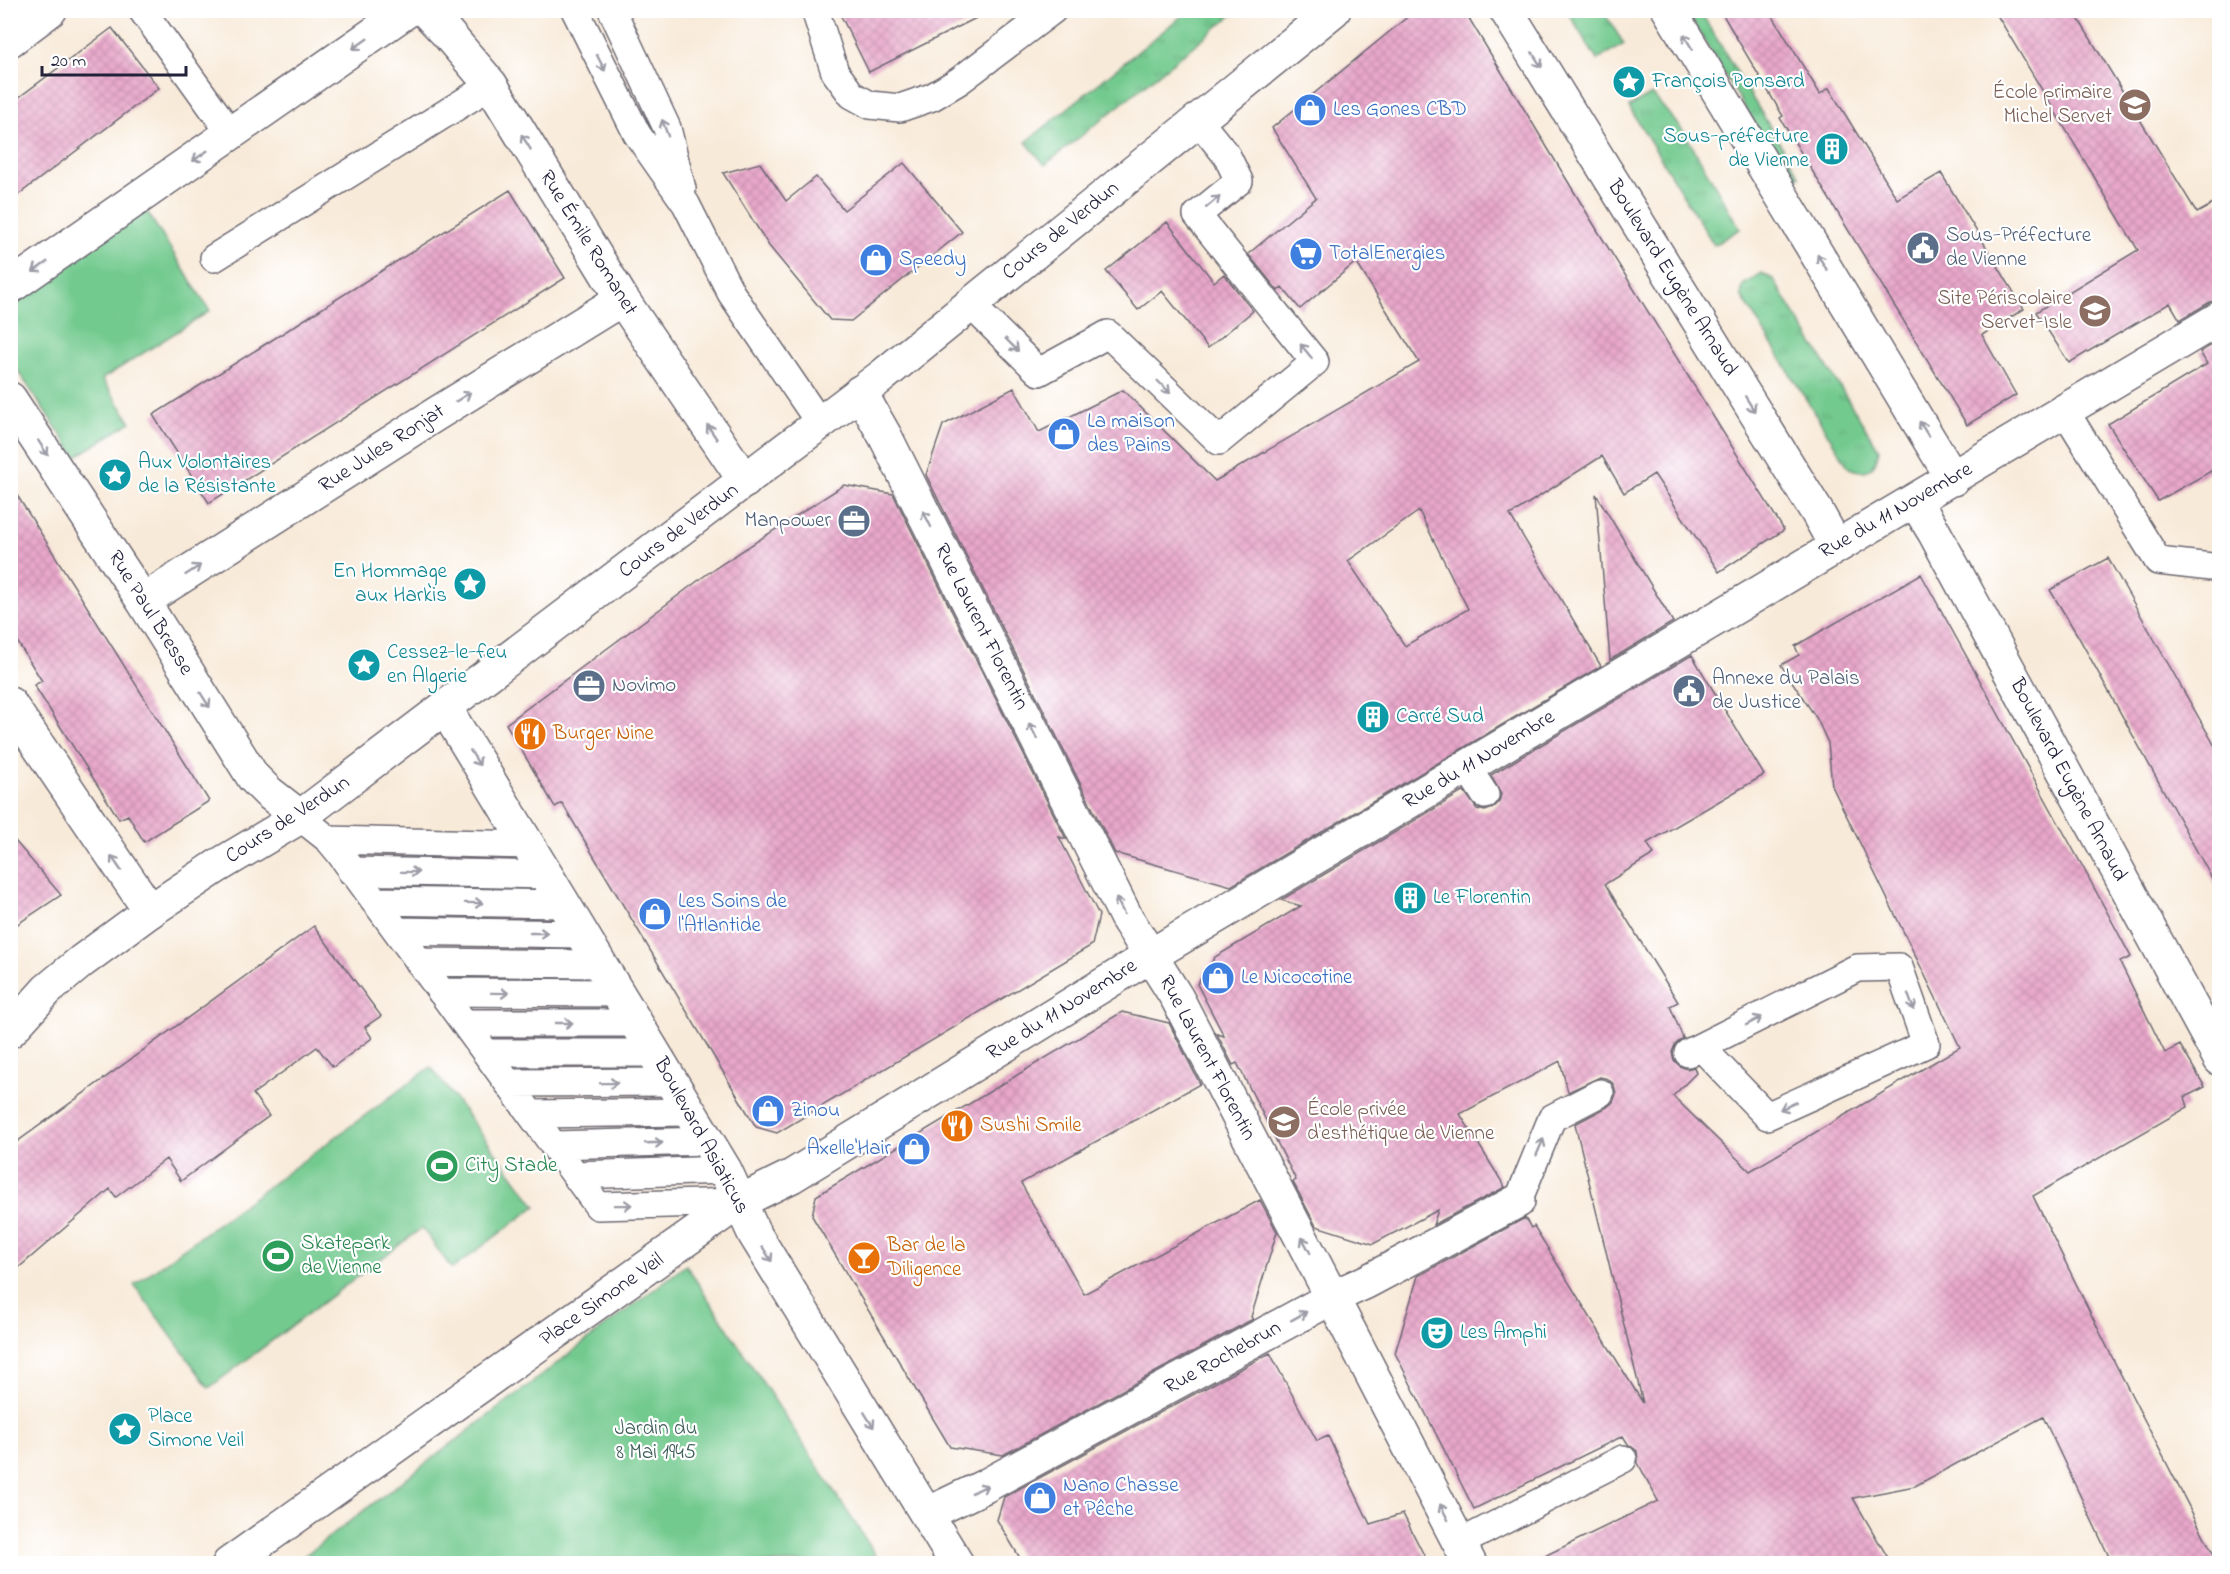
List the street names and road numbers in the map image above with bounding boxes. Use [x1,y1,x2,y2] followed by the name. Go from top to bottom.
[531,165,645,321] street label: Rue Émile Romanet
[1597,173,1745,383] street label: Boulevard Eugène Arnaud
[996,174,1126,288] street label: Cours de Verdun
[313,397,451,501] street label: Rue Jules Ronjat
[1814,455,1979,567] street label: Rue du 11 Novembre
[613,476,745,586] street label: Cours de Verdun
[926,538,1036,716] street label: Rue Laurent Florentin
[100,545,201,682] street label: Rue Paul Bresse
[1999,672,2134,888] street label: Boulevard Eugène Arnaud
[1397,702,1561,817] street label: Rue du 11 Novembre
[220,768,356,872] street label: Cours de Verdun
[981,951,1144,1068] street label: Rue du 11 Novembre
[1151,970,1263,1146] street label: Rue Laurent Florentin
[645,1052,756,1220] street label: Boulevard Asiaticus
[534,1246,670,1354] street label: Place Simone Veil
[1159,1314,1287,1402] street label: Rue Rochebrun

